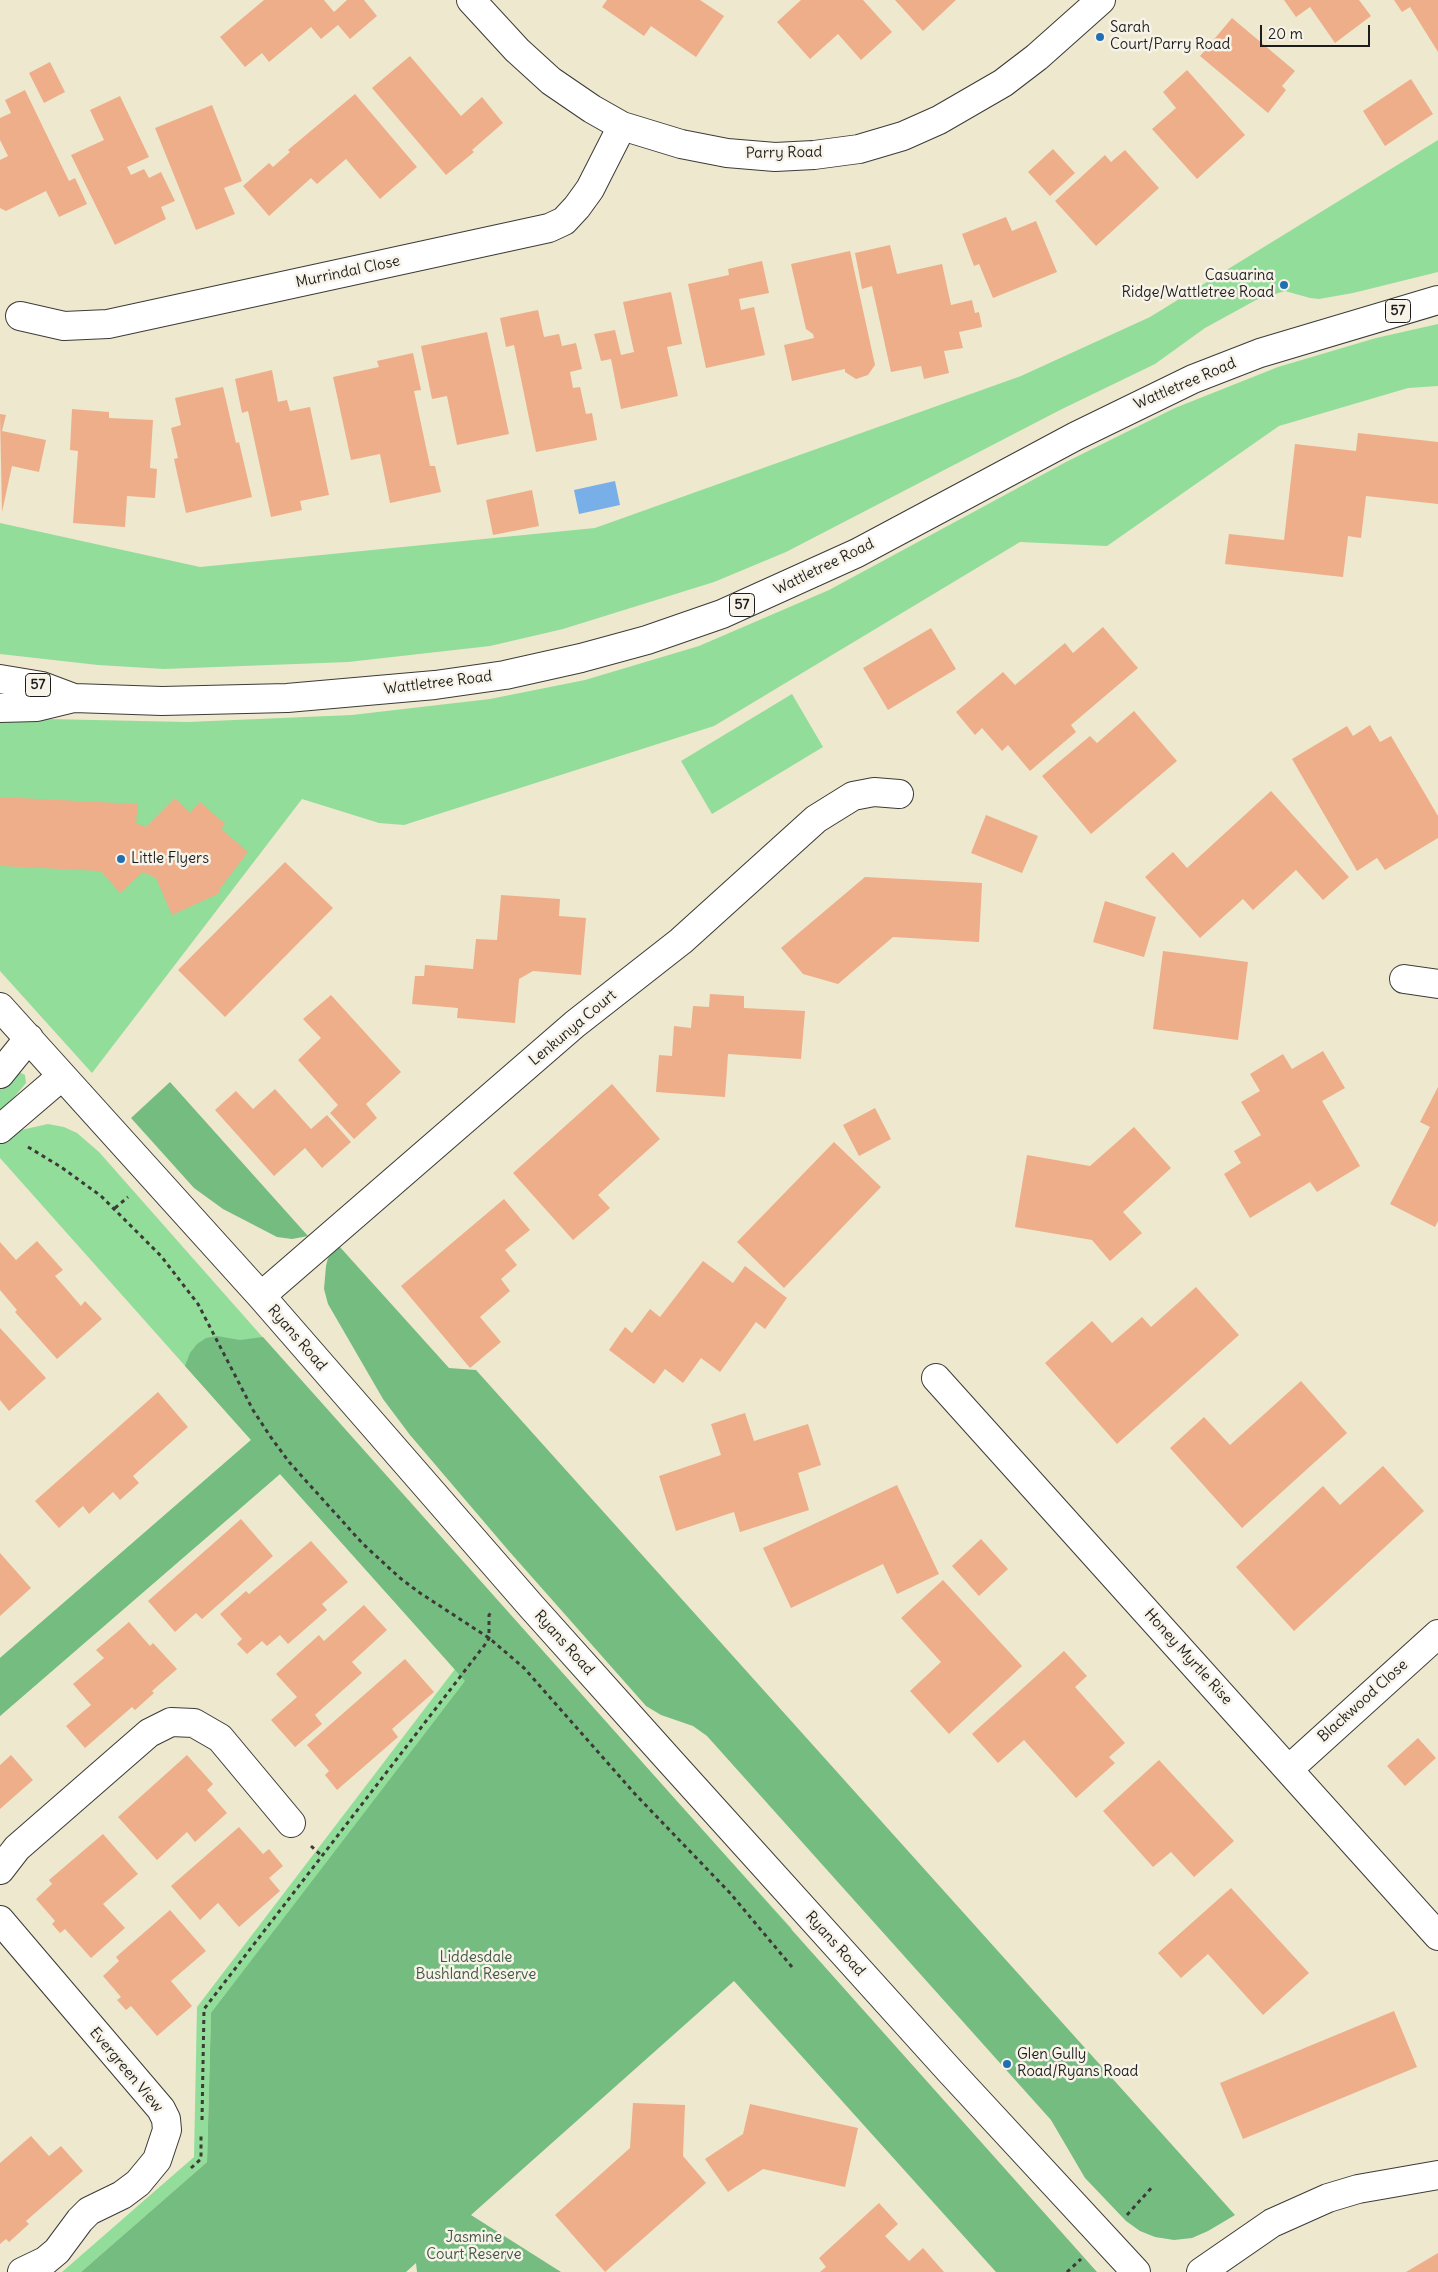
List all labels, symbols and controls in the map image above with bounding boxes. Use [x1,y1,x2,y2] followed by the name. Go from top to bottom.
[1263,15,1373,47] scale bar
[1110,19,1230,54] place label: Sarah Court/Parry Road
[1268,24,1303,43] text: 20 m
[1094,31,1106,43] marker: Sarah Court/Parry Road
[745,143,823,163] street label: Parry Road
[294,252,402,292] street label: Murrindal Close
[1121,267,1274,302] place label: Casuarina Ridge/Wattletree Road
[1278,279,1290,291] marker: Casuarina Ridge/Wattletree Road
[1386,300,1410,322] road number: 57
[1131,354,1239,414] street label: Wattletree Road
[771,535,877,599] street label: Wattletree Road
[730,594,754,616] road number: 57
[383,667,493,699] street label: Wattletree Road
[26,674,50,696] road number: 57
[131,850,209,868] place label: Little Flyers
[115,853,127,865] marker: Little Flyers
[526,986,620,1070] street label: Lenkunya Court
[264,1302,330,1374] street label: Ryans Road
[1140,1605,1236,1709] street label: Honey Myrtle Rise
[530,1607,598,1679] street label: Ryans Road
[1314,1656,1412,1746] street label: Blackwood Close
[801,1908,869,1980] street label: Ryans Road
[416,1949,536,1984] park label: Liddesdale Bushland Reserve
[85,2024,167,2116] street label: Evergreen View
[1017,2046,1138,2081] place label: Glen Gully Road/Ryans Road
[1001,2058,1013,2070] marker: Glen Gully Road/Ryans Road
[426,2229,522,2264] park label: Jasmine Court Reserve

